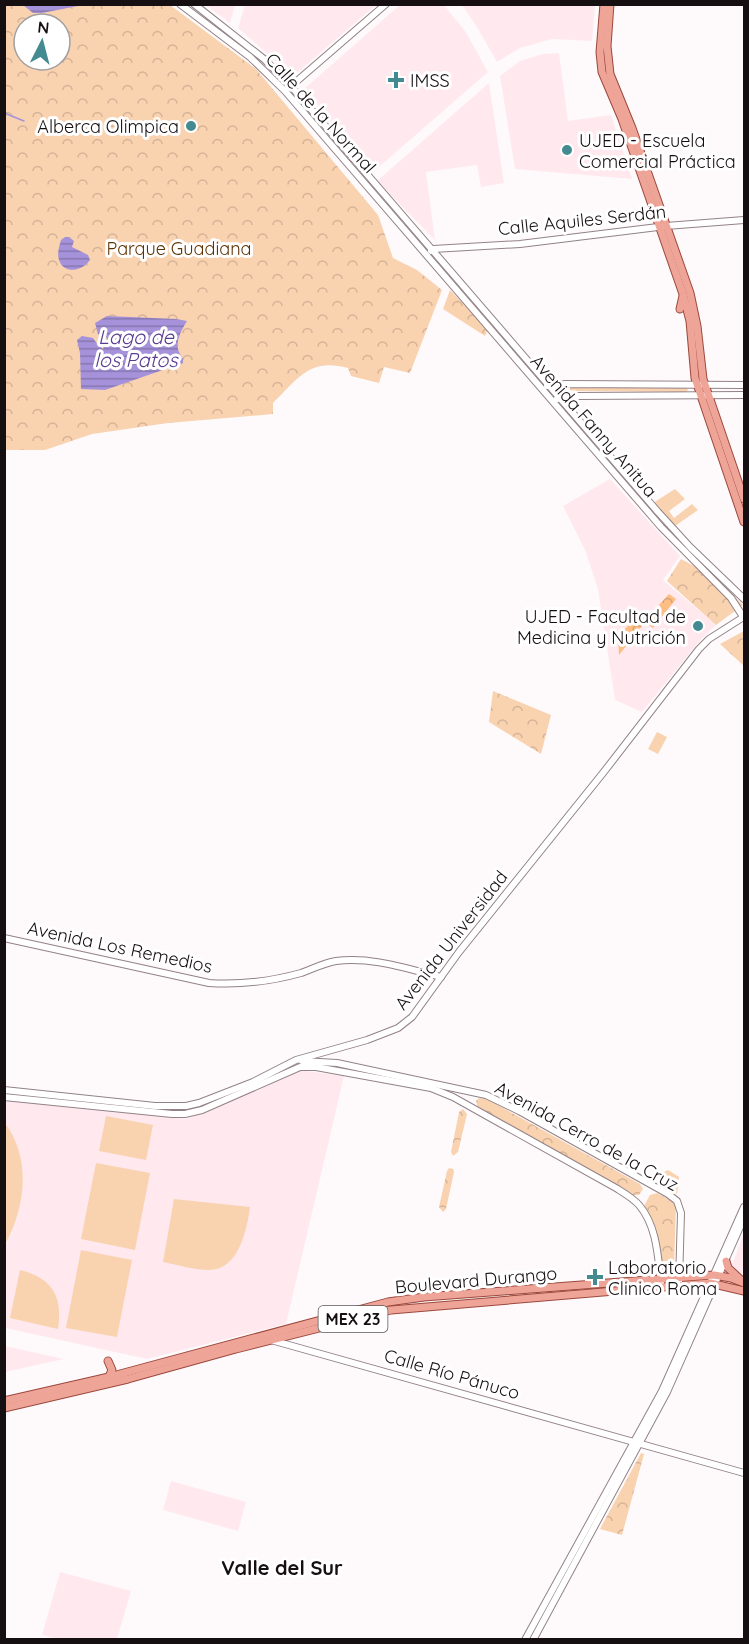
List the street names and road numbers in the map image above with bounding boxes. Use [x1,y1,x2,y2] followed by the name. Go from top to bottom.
[261,48,381,178] street label: Calle de la Normal
[497,200,667,240] street label: Calle Aquiles Serdán
[526,350,662,502] street label: Avenida Fanny Anitua
[389,866,513,1014] street label: Avenida Universidad
[25,916,215,978] street label: Avenida Los Remedios
[491,1076,683,1196] street label: Avenida Cerro de la Cruz
[394,1261,558,1299] street label: Boulevard Durango
[318,1306,388,1332] road number: MEX 23
[382,1344,522,1404] street label: Calle Río Pánuco

